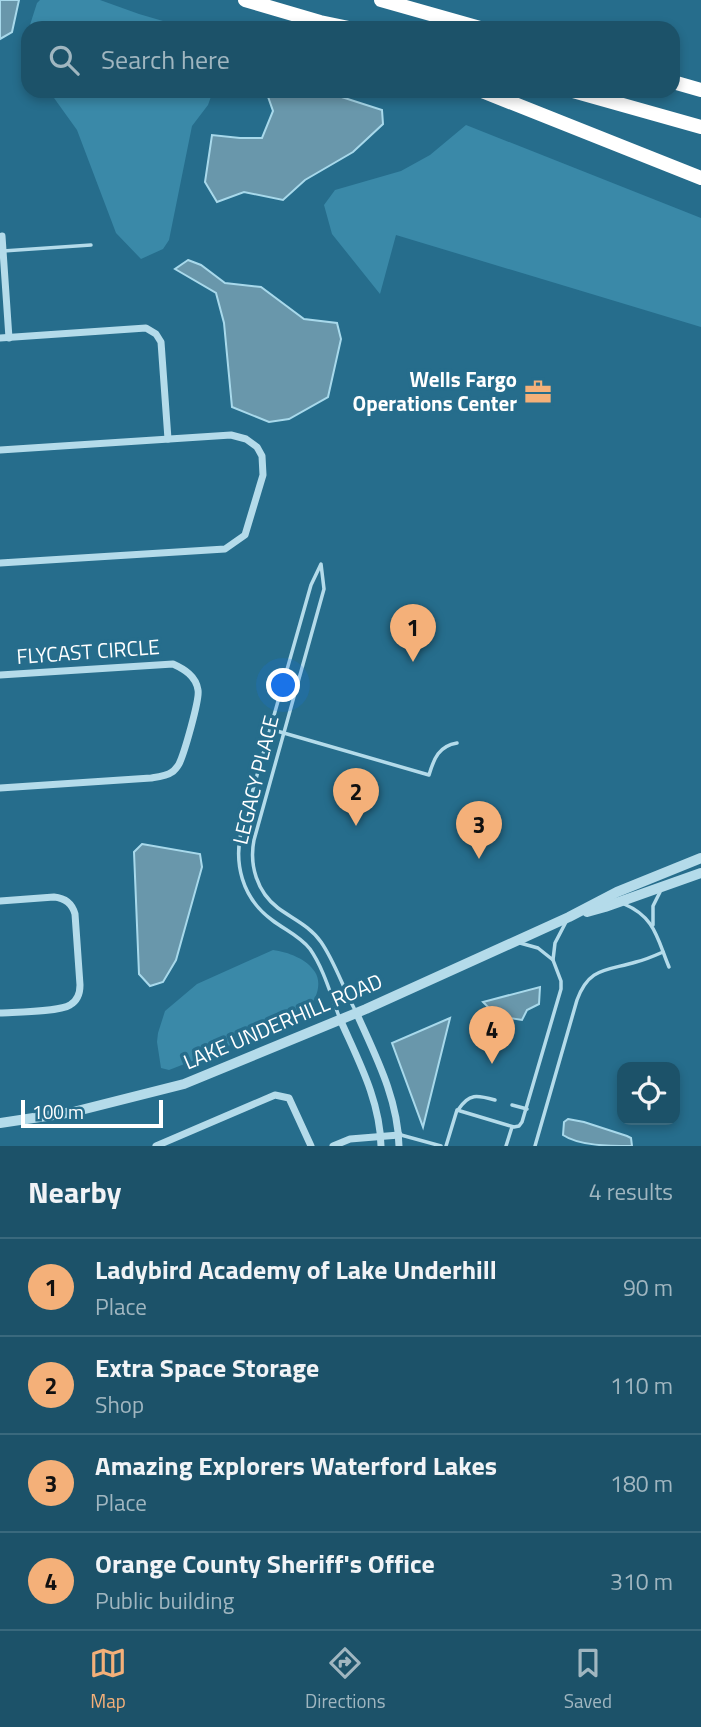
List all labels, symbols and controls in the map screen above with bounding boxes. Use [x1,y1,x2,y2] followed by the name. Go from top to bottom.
[21,21,680,98] search box
[101,40,230,79] text: Search here
[45,41,83,79] icon: search
[353,363,517,419] place label: Wells Fargo Operations Center
[523,377,553,407] office icon: Wells Fargo Operations Center
[390,604,436,662] pin: 1
[15,630,161,672] street label: FLYCAST CIRCLE
[266,668,300,702] your location
[224,712,287,848] street label: LEGACY PLACE
[333,768,379,826] pin: 2
[456,801,502,859] pin: 3
[178,965,387,1077] street label: LAKE UNDERHILL ROAD
[469,1006,515,1064] pin: 4
[617,1062,680,1125] map controls
[617,1062,680,1125] button: locate
[21,1097,163,1129] scale bar
[32,1097,84,1126] text: 100 m
[28,1169,121,1215] text: Nearby
[589,1174,673,1209] text: 4 results
[95,1250,497,1289] text: Ladybird Academy of Lake Underhill
[45,1270,57,1305] text: 1
[623,1270,673,1305] text: 90 m
[95,1289,147,1324] text: Place
[95,1348,319,1387] text: Extra Space Storage
[45,1368,57,1403] text: 2
[610,1368,673,1403] text: 110 m
[95,1387,144,1422] text: Shop
[95,1446,497,1485] text: Amazing Explorers Waterford Lakes
[45,1466,57,1501] text: 3
[610,1466,673,1501] text: 180 m
[95,1485,147,1520] text: Place
[95,1544,435,1583] text: Orange County Sheriff's Office
[45,1564,57,1599] text: 4
[610,1564,673,1599] text: 310 m
[95,1583,234,1618] text: Public building
[89,1644,127,1715] tab: Map
[305,1644,386,1715] tab: Directions
[564,1644,612,1715] tab: Saved

